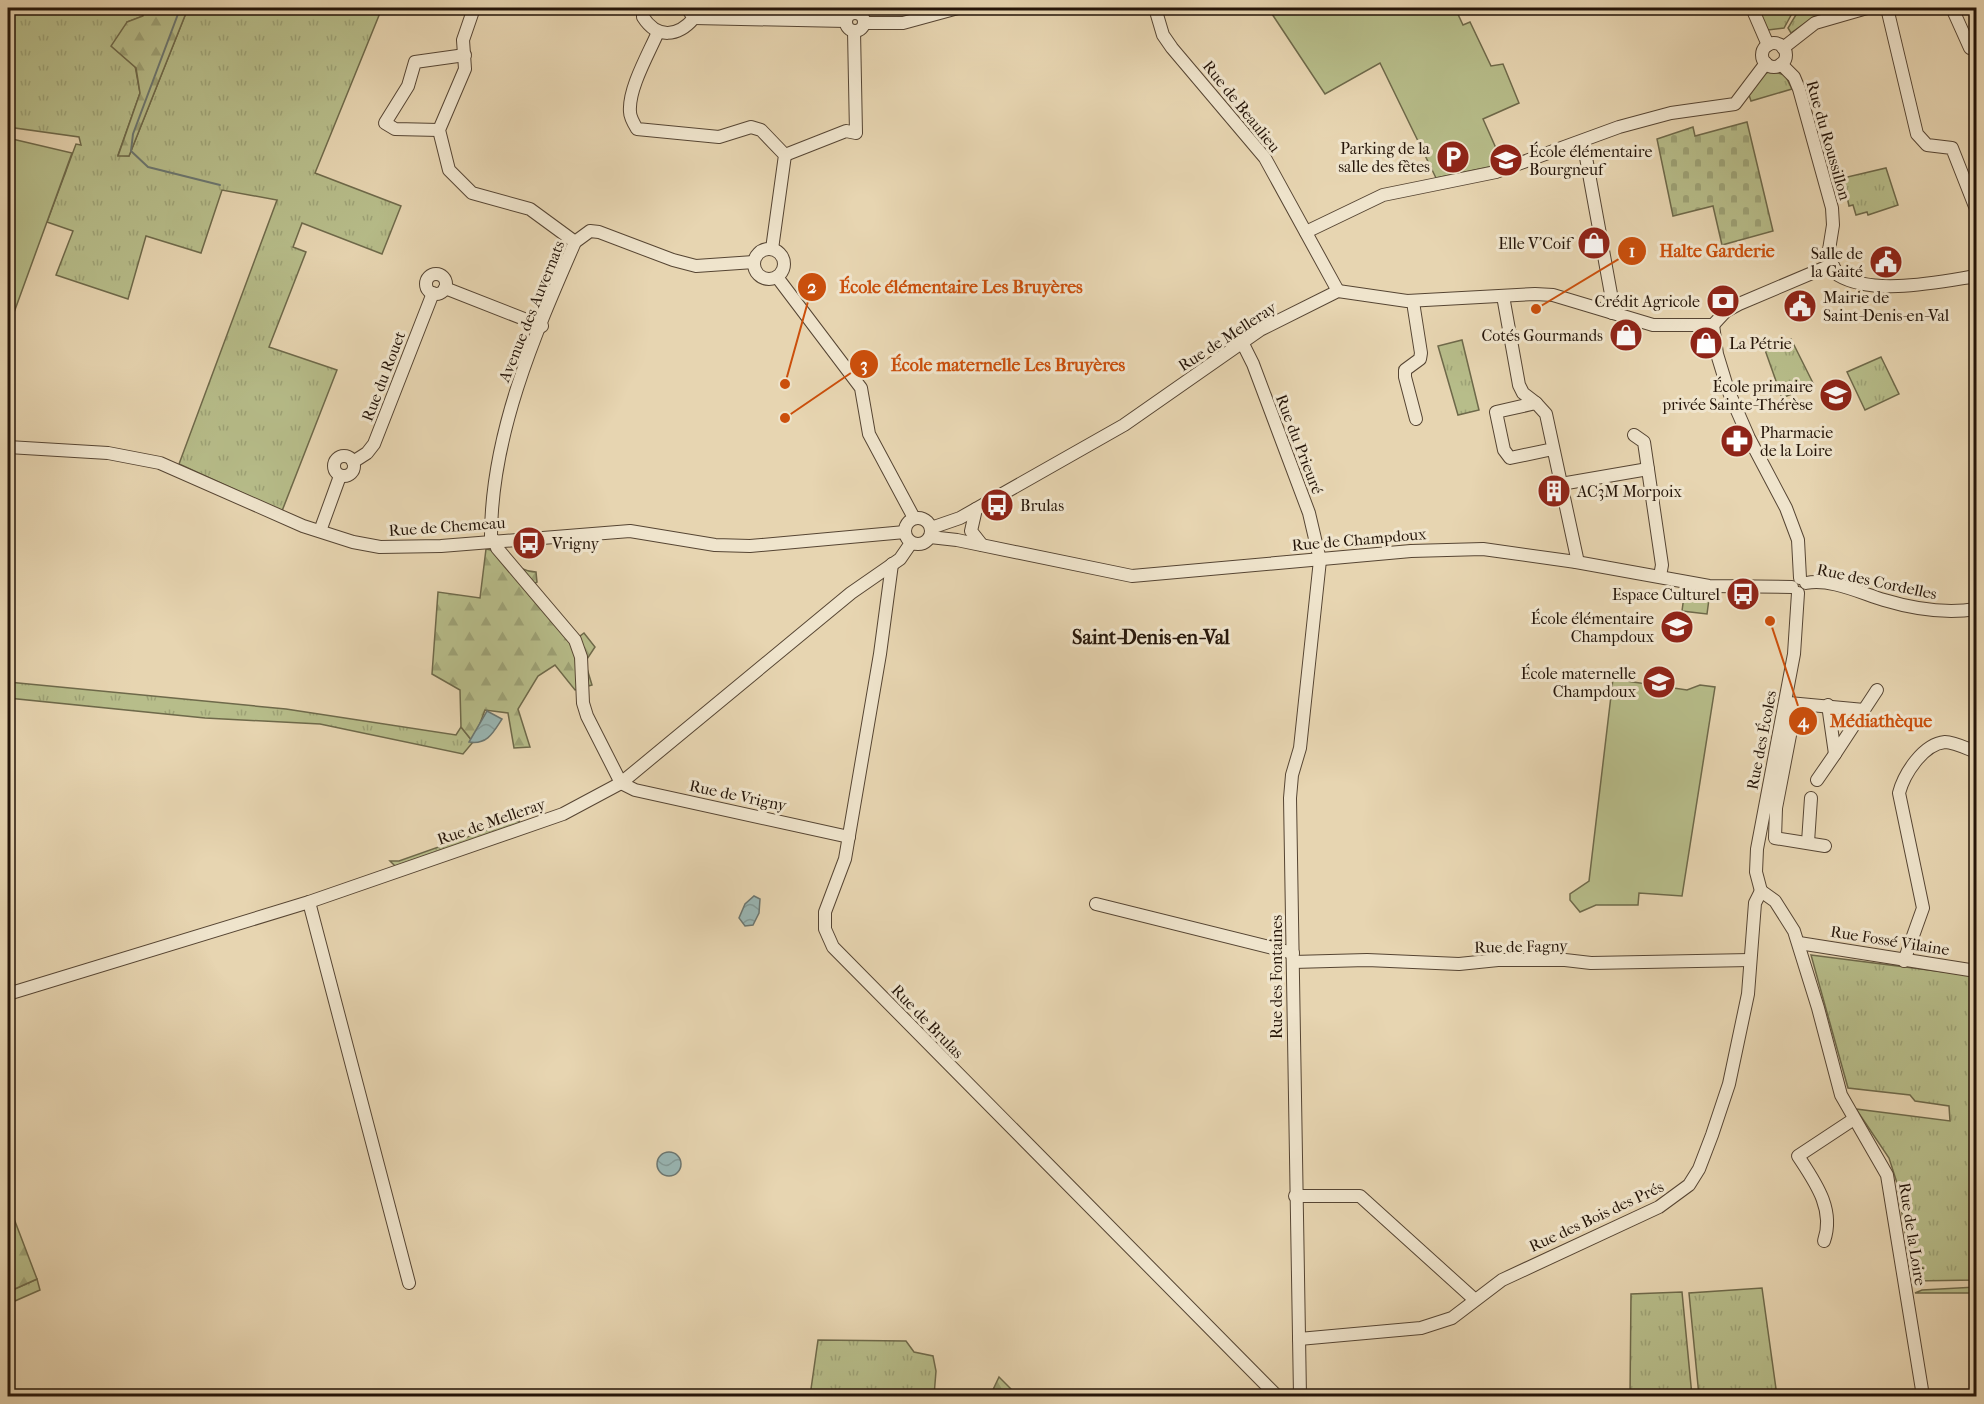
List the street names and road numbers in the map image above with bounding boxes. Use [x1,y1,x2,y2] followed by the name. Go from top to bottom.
[1199,57,1284,156] street label: Rue de Beaulieu
[1802,78,1855,203] street label: Rue du Roussillon
[494,238,569,386] street label: Avenue des Auvernats
[1175,297,1280,375] street label: Rue de Melleray
[358,328,409,424] street label: Rue du Rouet
[1272,392,1327,497] street label: Rue du Prieuré
[388,513,506,540] street label: Rue de Chemeau
[1291,524,1428,555] street label: Rue de Champdoux
[1815,559,1939,603] street label: Rue des Cordelles
[1742,689,1780,791] street label: Rue des Écoles
[688,776,789,815] street label: Rue de Vrigny
[435,794,548,849] street label: Rue de Melleray
[1267,915,1286,1039] street label: Rue des Fontaines
[1829,922,1951,959] street label: Rue Fossé Vilaine
[1474,936,1568,957] street label: Rue de Fagny
[888,980,968,1062] street label: Rue de Brulas
[1526,1177,1667,1256] street label: Rue des Bois des Prés
[1895,1181,1930,1287] street label: Rue de la Loire

